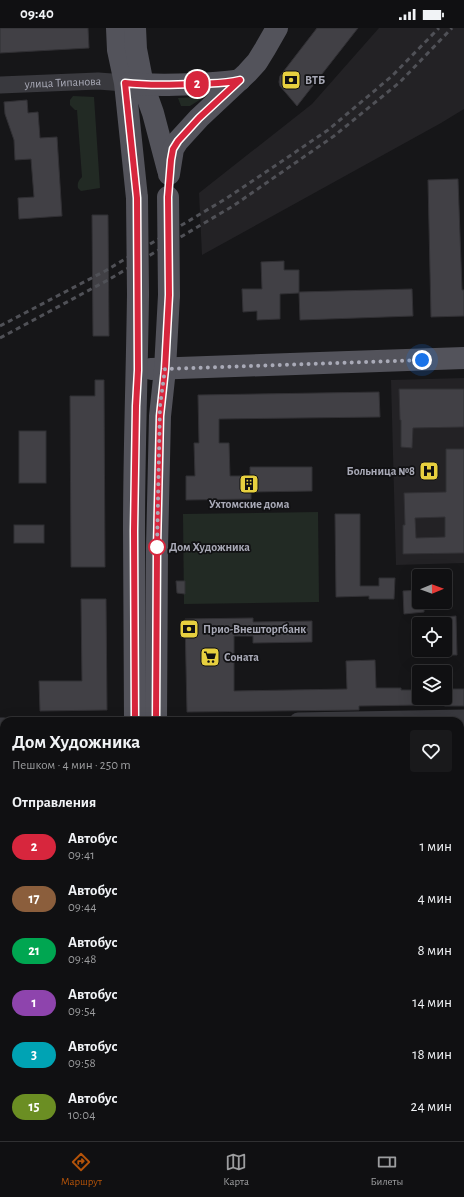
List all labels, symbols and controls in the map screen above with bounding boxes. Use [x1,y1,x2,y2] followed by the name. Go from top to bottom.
[20,6,54,21] text: 09:40
[280,69,302,91] bank icon: ВТБ
[184,71,210,97] line badge: 2
[305,74,325,86] place label: ВТБ
[23,75,102,91] street label: улица Типанова
[194,77,200,91] text: 2
[412,350,432,370] your location
[418,460,440,482] hospital icon: Больница №8
[347,465,415,477] place label: Больница №8
[238,473,260,495] building icon: Ухтомские дома
[209,498,290,510] place label: Ухтомские дома
[148,538,166,556] marker: Дом Художника
[169,541,250,554] place label: Дом Художника
[412,569,452,609] north arrow
[412,569,452,705] map controls
[412,617,452,657] button: locate
[178,618,200,640] bank icon: Прио-Внешторгбанк
[203,623,306,635] place label: Прио-Внешторгбанк
[199,646,221,668] supermarket icon: Соната
[224,651,259,663] place label: Соната
[412,665,452,705] button: layers
[410,730,452,772] button: heart
[12,733,140,752] text: Дом Художника
[12,759,131,772] text: Пешком · 4 мин · 250 m
[12,795,96,810] text: Отправления
[68,831,118,846] text: Автобус
[419,839,452,854] text: 1 мин
[31,840,37,854] text: 2
[68,849,95,862] text: 09:41
[68,883,118,898] text: Автобус
[417,891,452,906] text: 4 мин
[28,892,40,906] text: 17
[68,901,96,914] text: 09:44
[68,935,118,950] text: Автобус
[417,943,452,958] text: 8 мин
[28,944,40,958] text: 21
[68,953,96,966] text: 09:48
[68,987,118,1002] text: Автобус
[412,995,452,1010] text: 14 мин
[31,996,37,1010] text: 1
[68,1005,96,1018] text: 09:54
[68,1039,118,1054] text: Автобус
[412,1047,452,1062] text: 18 мин
[31,1048,37,1062] text: 3
[68,1057,96,1070] text: 09:58
[68,1091,118,1106] text: Автобус
[411,1099,452,1114] text: 24 мин
[28,1100,40,1114] text: 15
[68,1109,95,1122] text: 10:04
[61,1151,102,1188] tab: Маршрут
[223,1151,249,1188] tab: Карта
[370,1151,403,1188] tab: Билеты

